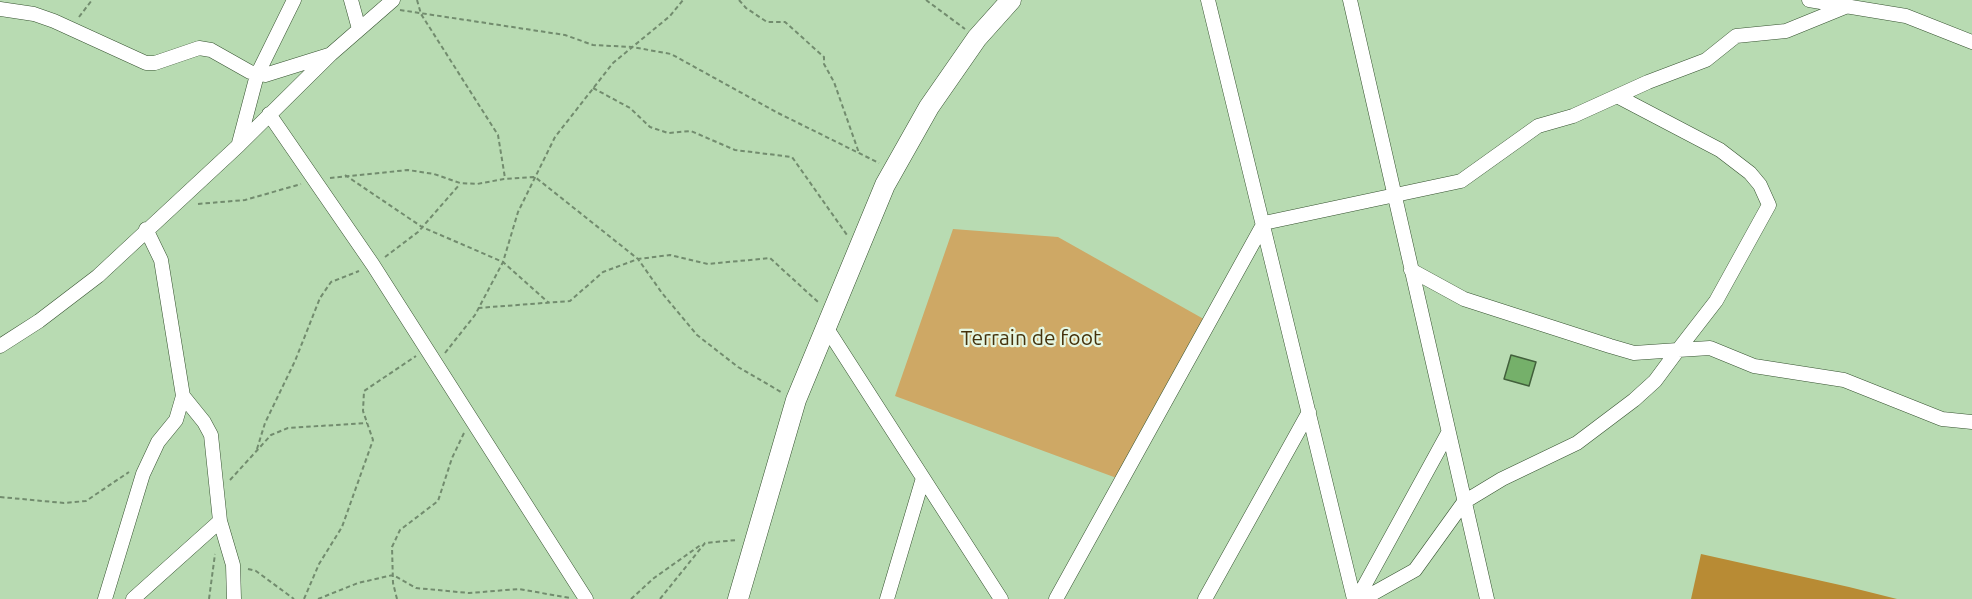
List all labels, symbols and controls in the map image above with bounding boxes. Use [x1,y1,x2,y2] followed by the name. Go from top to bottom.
[961,325,1101,351] park label: Terrain de foot

